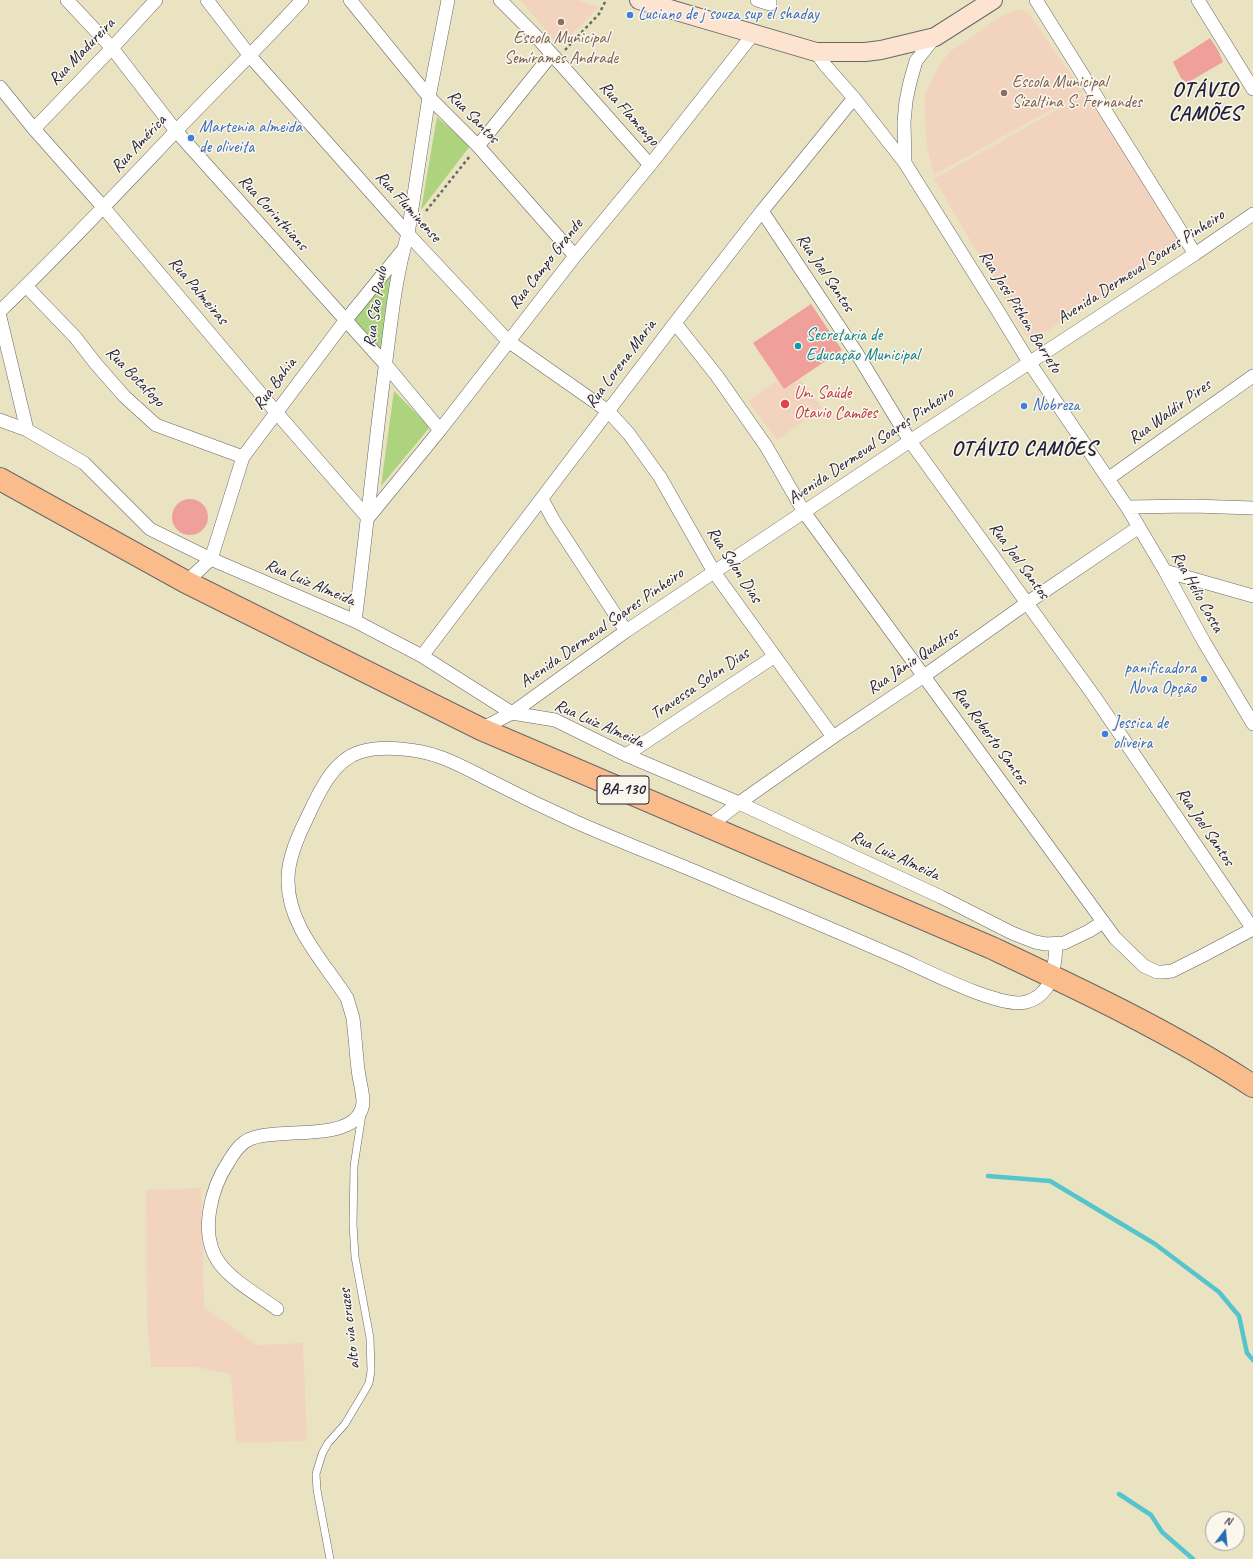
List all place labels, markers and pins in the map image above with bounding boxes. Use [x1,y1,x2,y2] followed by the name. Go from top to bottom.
[638,5,819,25] place label: Luciano de j souza sup el shaday
[625,10,635,20] marker: Luciano de j souza sup el shaday
[556,17,566,27] marker: Escola Municipal Semírames Andrade
[504,29,618,69] place label: Escola Municipal Semírames Andrade
[1012,73,1142,113] place label: Escola Municipal Sizaltina S. Fernandes
[999,88,1009,98] marker: Escola Municipal Sizaltina S. Fernandes
[199,118,302,158] place label: Martenia almeida de oliveita
[186,133,196,143] marker: Martenia almeida de oliveita
[806,326,919,366] place label: Secretaria de Educação Municipal
[793,341,803,351] marker: Secretaria de Educação Municipal
[794,384,877,424] place label: Un. Saúde Otavio Camões
[1032,396,1080,416] place label: Nobreza
[779,398,791,410] marker: Un. Saúde Otavio Camões
[1019,401,1029,411] marker: Nobreza
[1125,659,1196,699] place label: panificadora Nova Opção
[1199,674,1209,684] marker: panificadora Nova Opção
[1113,714,1168,754] place label: Jessica de oliveira
[1100,729,1110,739] marker: Jessica de oliveira

